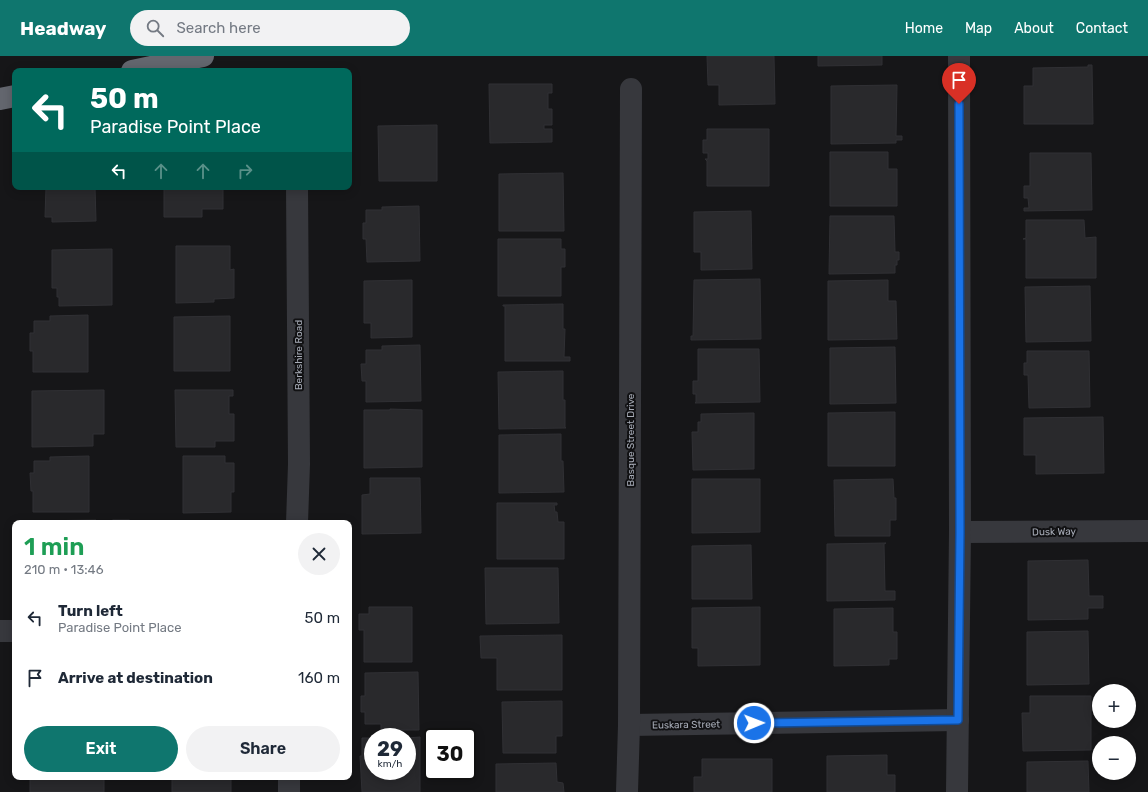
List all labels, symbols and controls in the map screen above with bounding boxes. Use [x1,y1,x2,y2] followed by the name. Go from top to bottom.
[130,10,410,46] search box
[20,17,106,40] text: Headway
[144,17,166,39] icon: search
[176,19,261,37] text: Search here
[905,20,943,37] text: Home
[965,20,992,37] text: Map
[1014,20,1054,37] text: About
[1076,20,1128,37] text: Contact
[942,63,976,104] pin
[948,69,970,91] icon: arrive
[90,82,159,115] text: 50 m
[24,84,76,136] icon: left
[90,116,261,138] text: Paradise Point Place
[108,160,130,182] icon: left
[150,160,172,182] icon: ahead
[192,160,214,182] icon: ahead
[234,160,256,182] icon: right
[293,320,305,390] street label: Berkshire Road
[625,393,637,486] street label: Basque Street Drive
[1032,526,1077,538] street label: Dusk Way
[24,533,84,561] text: 1 min
[298,533,340,575] button: close
[24,562,103,577] text: 210 m · 13:46
[58,602,123,620] text: Turn left
[24,607,46,629] icon: left
[305,609,340,627] text: 50 m
[58,620,181,635] text: Paradise Point Place
[24,667,46,689] icon: arrive
[58,669,213,687] text: Arrive at destination
[298,669,340,687] text: 160 m
[1092,684,1136,780] map controls
[1092,684,1136,728] button: +
[733,702,775,744] position arrow
[652,718,720,732] street label: Euskara Street
[24,726,178,772] button: Exit
[186,726,340,772] button: Share
[424,728,476,780] speed limit sign: 30
[1092,736,1136,780] button: −
[377,737,403,761] text: 29
[378,758,402,770] text: km/h

